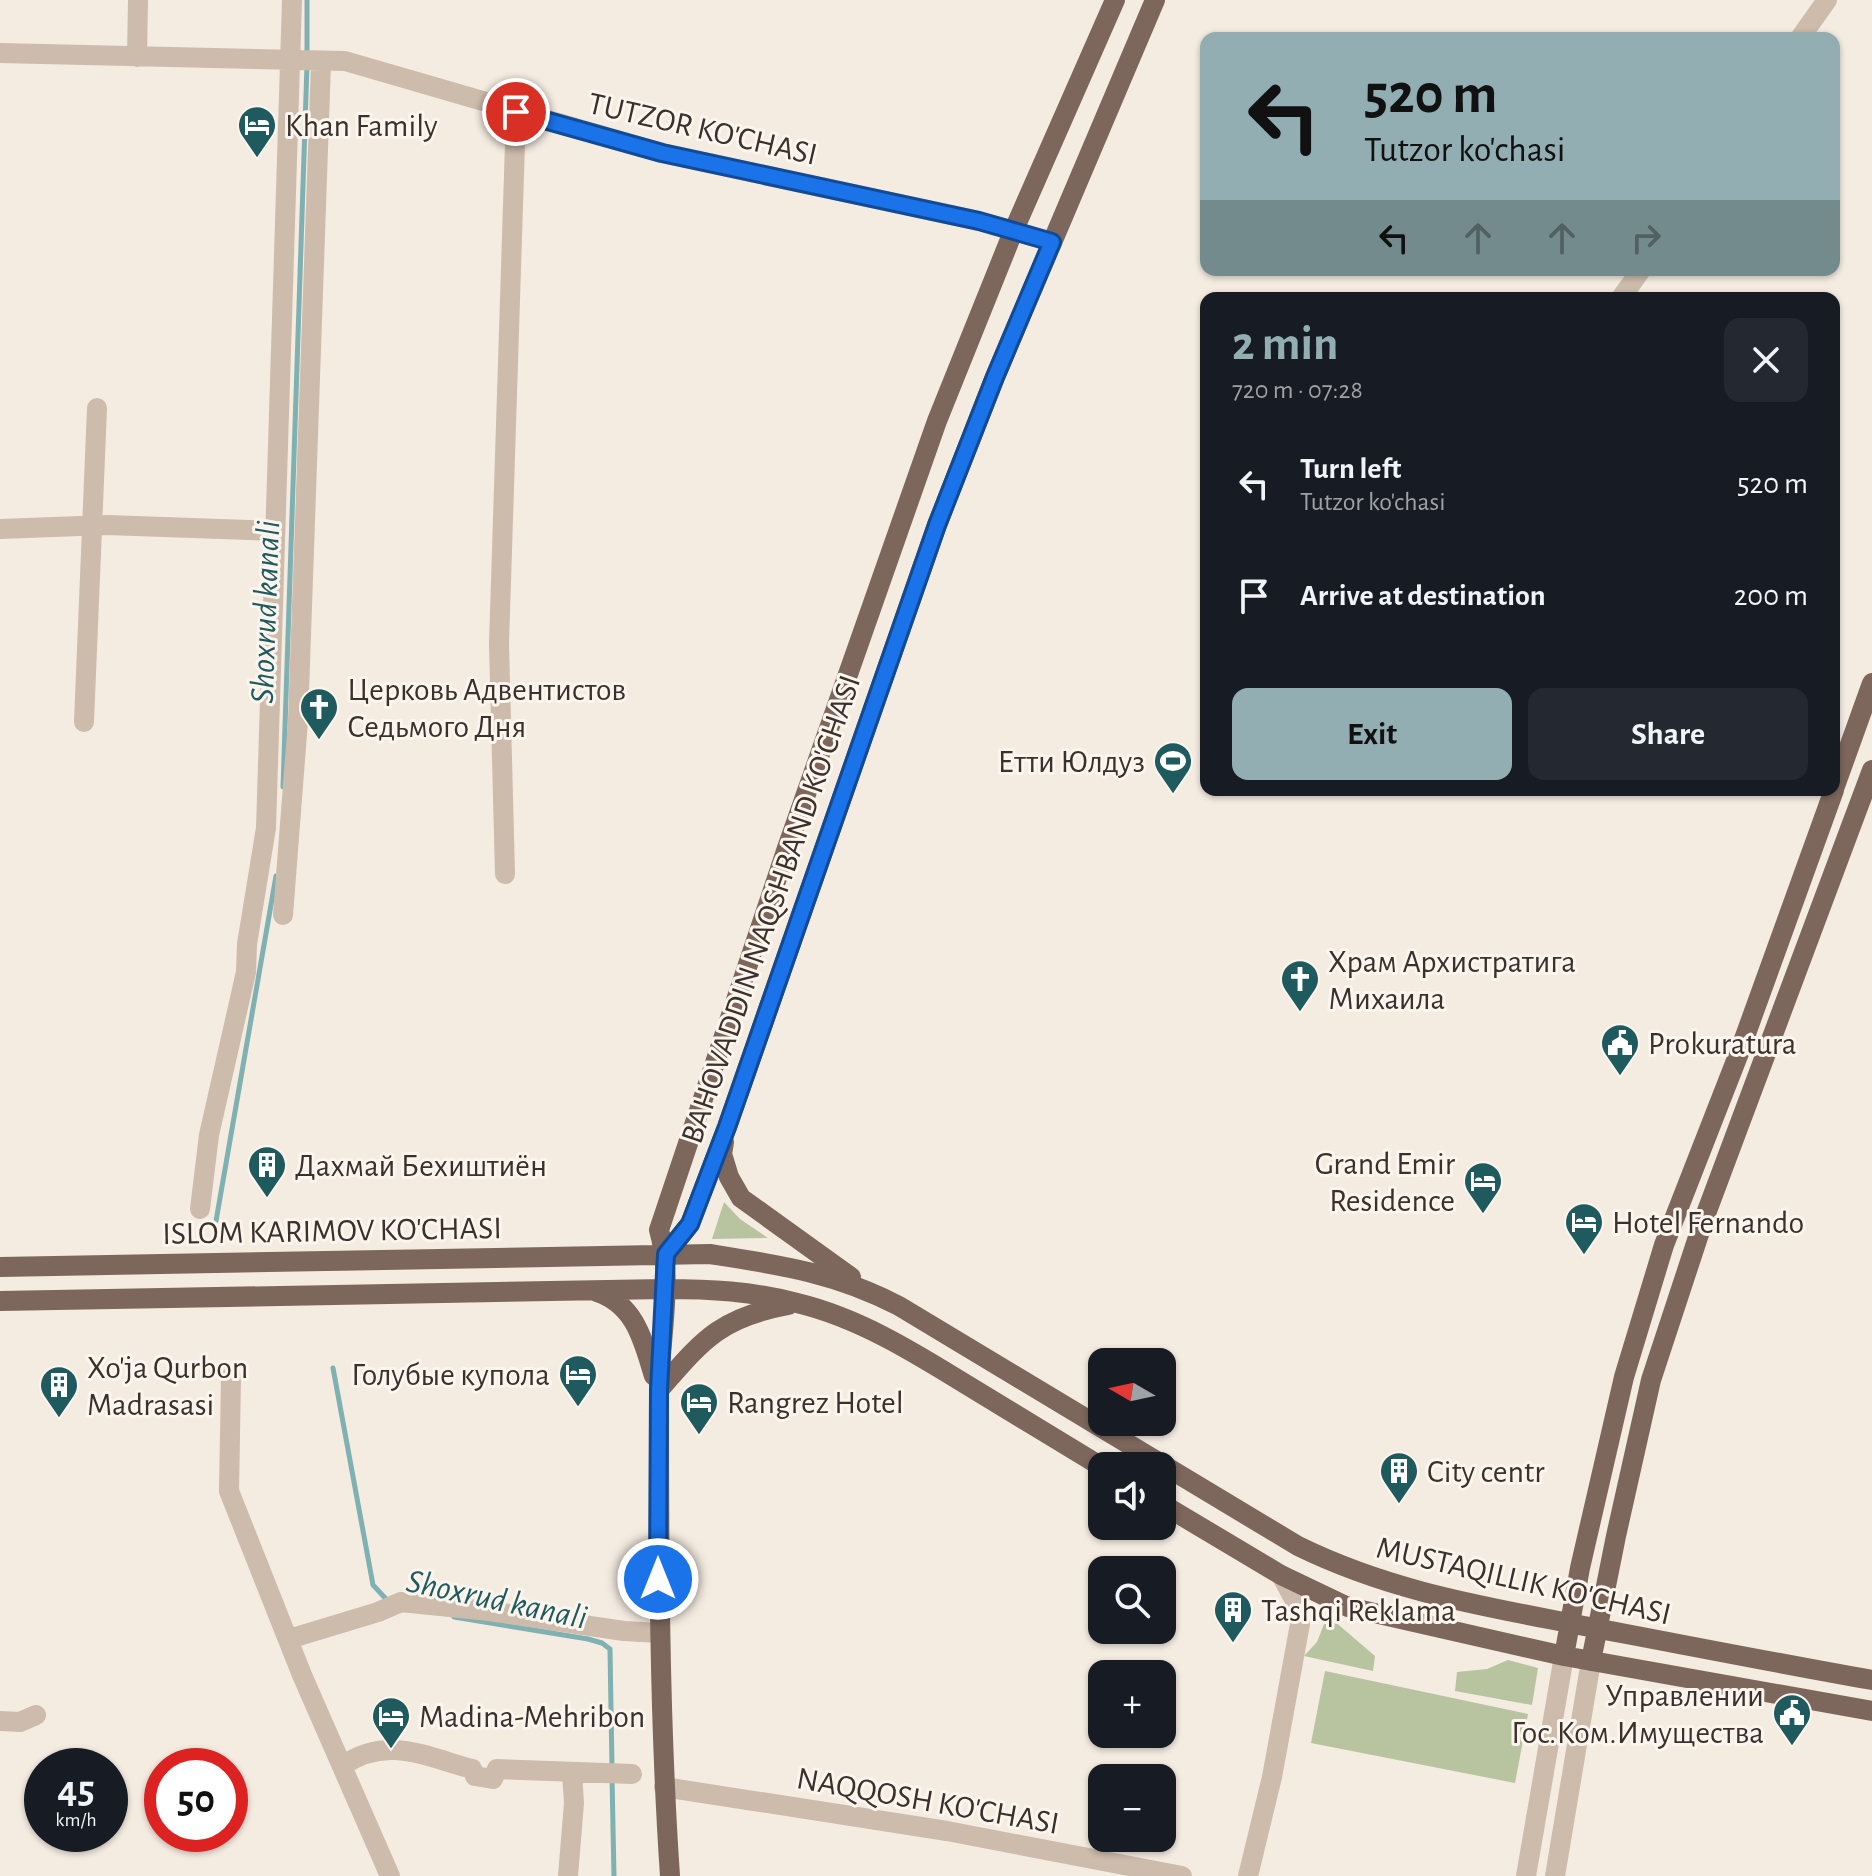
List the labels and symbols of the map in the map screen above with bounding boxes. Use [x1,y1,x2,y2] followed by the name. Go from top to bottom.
[482,78,550,146] pin
[585,87,820,171] street label: TUTZOR KO'CHASI
[236,104,278,159] hotel icon: Khan Family
[285,110,438,142] place label: Khan Family
[246,520,286,704] water label: Shoxrud kanali
[676,671,866,1147] street label: BAHOVADDIN NAQSHBAND KO'CHASI
[347,674,626,743] place label: Церковь Адвентистов Седьмого Дня
[298,686,340,741] church icon: Церковь Адвентистов Седьмого Дня
[1152,740,1194,795] sports icon: Етти Юлдуз
[998,746,1145,778] place label: Етти Юлдуз
[1328,946,1576,1015] place label: Храм Архистратига Михаила
[1279,958,1321,1013] church icon: Храм Архистратига Михаила
[1599,1022,1641,1077] public building icon: Prokuratura
[1648,1028,1797,1060] place label: Prokuratura
[246,1144,288,1199] building icon: Дахмай Бехиштиён
[1315,1148,1456,1217] place label: Grand Emir Residence
[295,1150,547,1182] place label: Дахмай Бехиштиён
[1462,1160,1504,1215] hotel icon: Grand Emir Residence
[1563,1201,1605,1256] hotel icon: Hotel Fernando
[1612,1207,1804,1239] place label: Hotel Fernando
[162,1212,502,1250] street label: ISLOM KARIMOV KO'CHASI
[1088,1348,1176,1436] north arrow
[87,1352,248,1421] place label: Xo'ja Qurbon Madrasasi
[557,1353,599,1408] hotel icon: Голубые купола
[351,1359,550,1391] place label: Голубые купола
[38,1364,80,1419] building icon: Xo'ja Qurbon Madrasasi
[678,1381,720,1436] hotel icon: Rangrez Hotel
[727,1387,904,1419] place label: Rangrez Hotel
[1378,1450,1420,1505] building icon: City centr
[1427,1456,1545,1488] place label: City centr
[1374,1532,1674,1630] street label: MUSTAQILLIK KO'CHASI
[616,1537,700,1621] position arrow
[403,1564,590,1636] water label: Shoxrud kanali
[1212,1589,1254,1644] building icon: Tashqi Reklama
[1261,1595,1456,1627] place label: Tashqi Reklama
[1511,1680,1764,1749] place label: Управлении Гос.Ком.Имущества
[1771,1692,1813,1747] public building icon: Управлении Гос.Ком.Имущества
[370,1695,412,1750] hotel icon: Madina-Mehribon
[419,1701,645,1733] place label: Madina-Mehribon
[144,1748,248,1852] speed limit sign: 50
[794,1762,1061,1840] street label: NAQQOSH KO'CHASI

